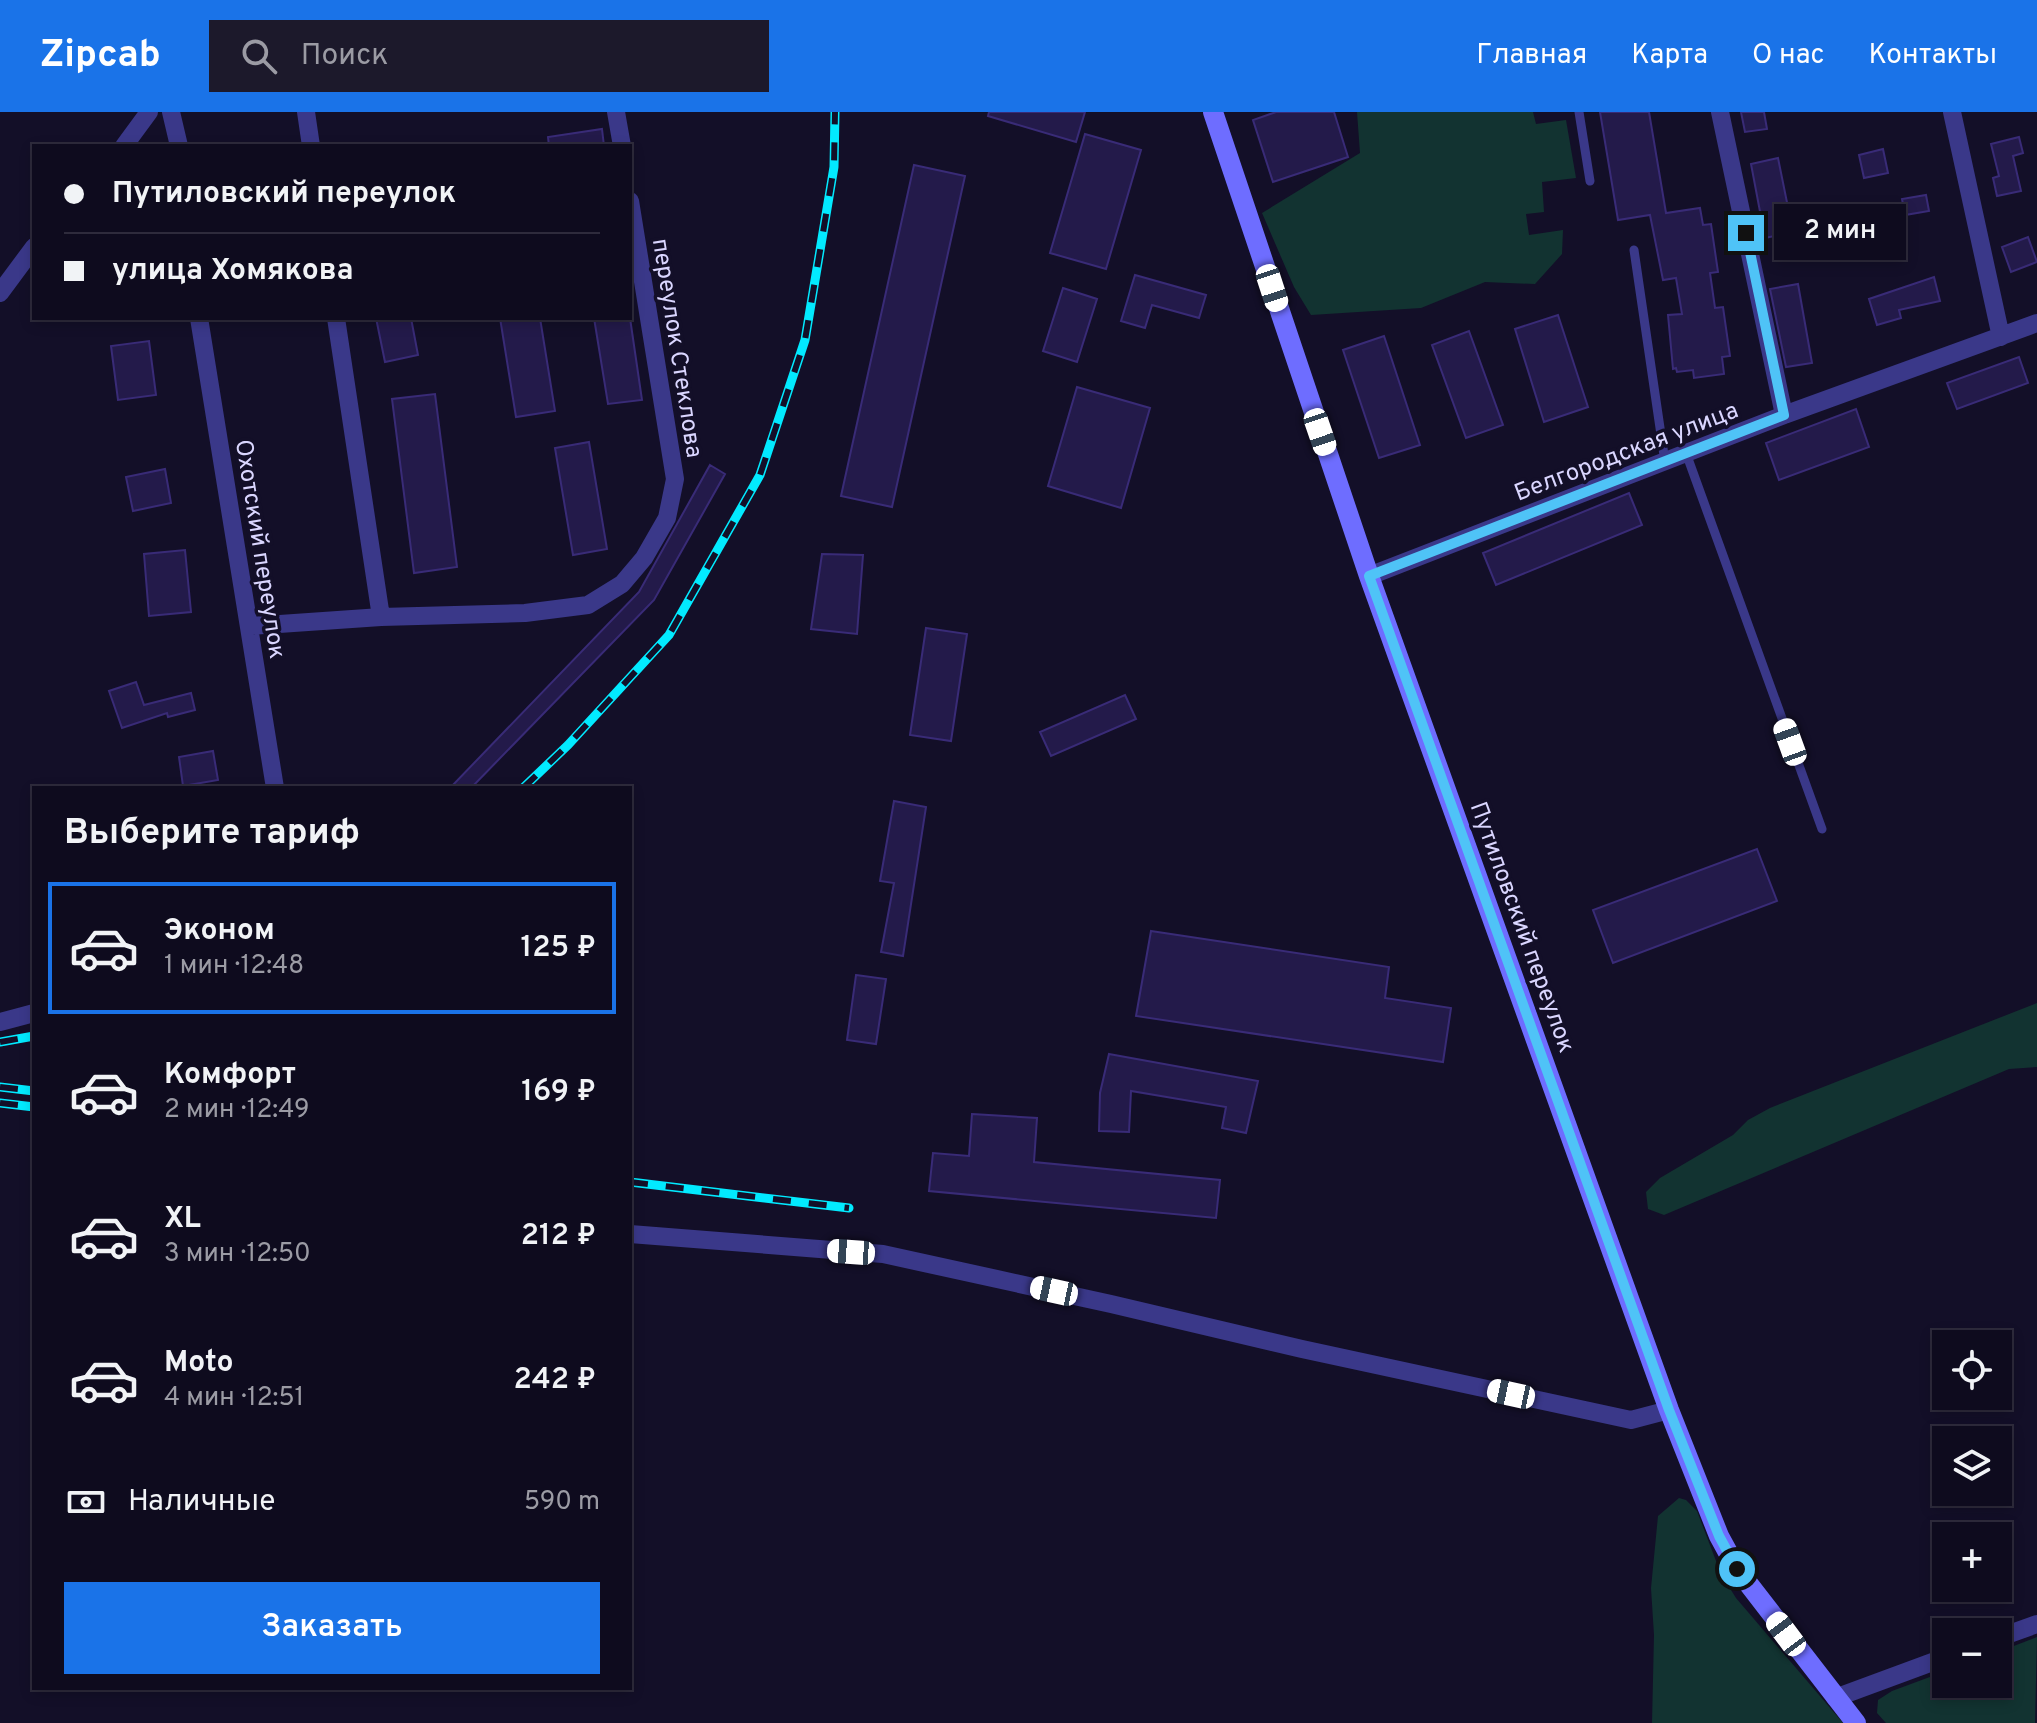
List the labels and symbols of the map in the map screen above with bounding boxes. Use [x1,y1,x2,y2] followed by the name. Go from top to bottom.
[1774,205,1906,261] callout: 2 мин
[1728,215,1764,251] route end
[644,236,708,460] street label: переулок Стеклова
[1253,261,1291,315] car
[1511,396,1743,509] street label: Белгородская улица
[1301,405,1339,459] car
[227,437,291,661] street label: Охотский переулок
[1771,715,1809,769] car
[1462,798,1581,1057] street label: Путиловский переулок
[826,1238,876,1266] car
[1028,1274,1080,1308] car
[1485,1377,1537,1411] car
[1719,1551,1755,1587] route start
[1762,1608,1810,1660] car

